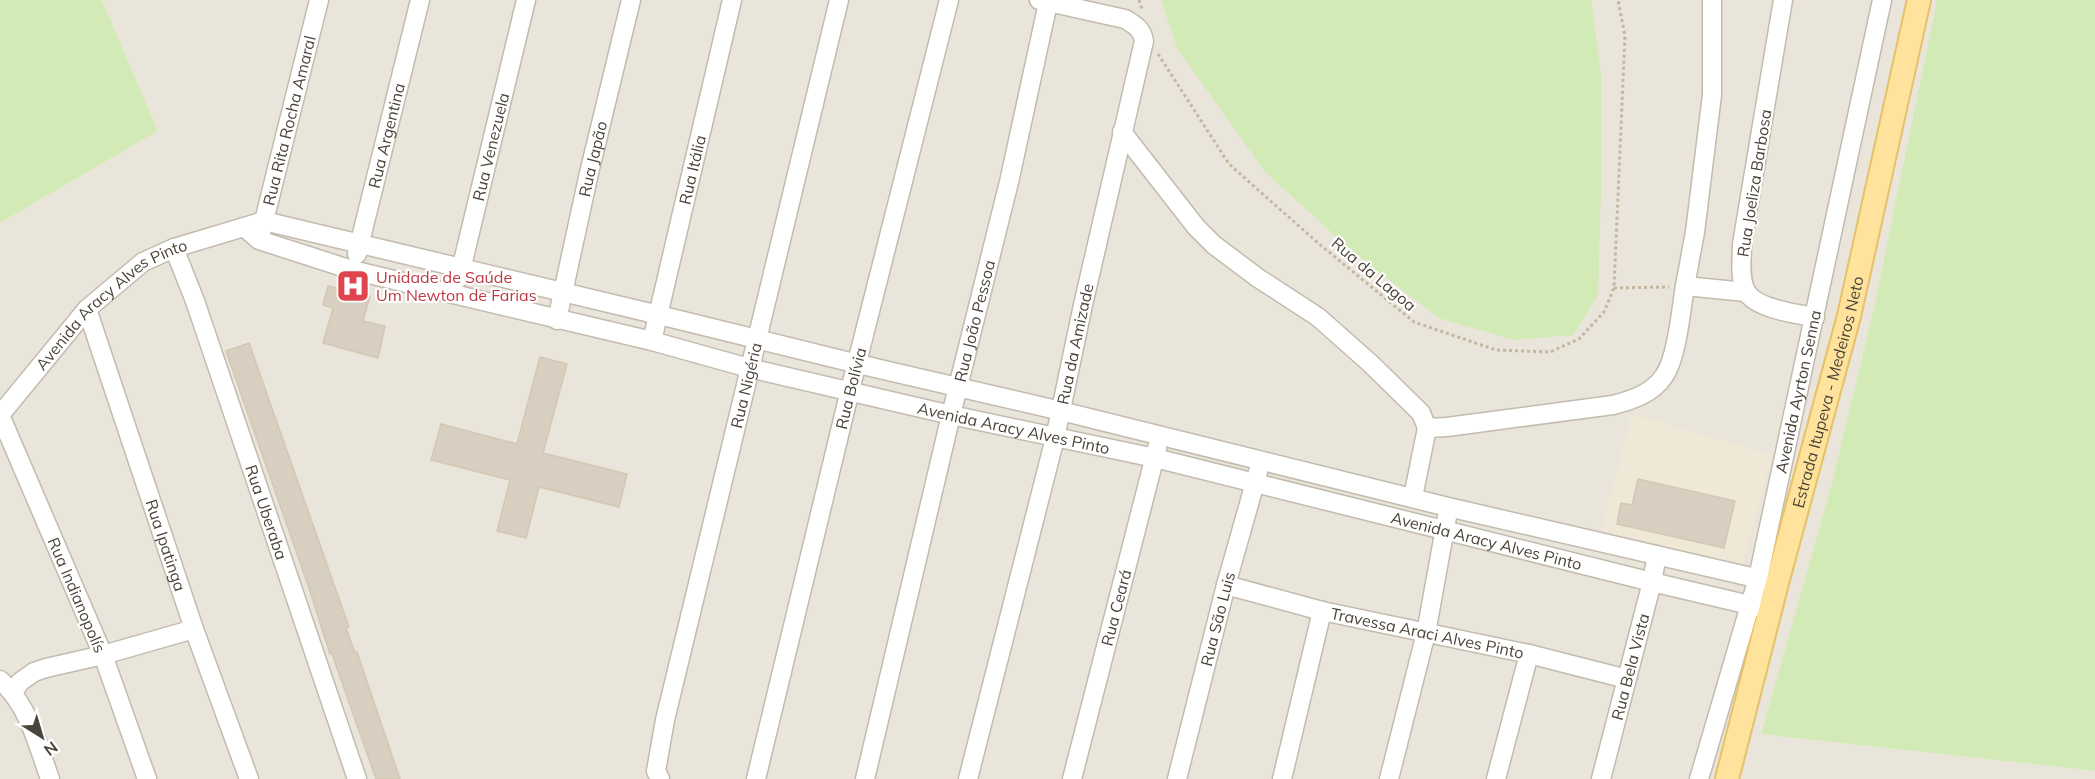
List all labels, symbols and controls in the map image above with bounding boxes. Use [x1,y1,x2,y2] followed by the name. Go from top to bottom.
[258,34,320,207] street label: Rua Rita Rocha Amaral
[364,81,409,190] street label: Rua Argentina
[468,91,513,203] street label: Rua Venezuela
[1732,108,1776,258] street label: Rua Joeliza Barbosa
[574,119,611,199] street label: Rua Japão
[674,133,710,206] street label: Rua Itália
[1328,233,1420,315] street label: Rua da Lagoa
[31,235,189,374] street label: Avenida Aracy Alves Pinto
[950,258,999,384] street label: Rua João Pessoa
[376,267,537,305] place label: Unidade de Saúde Um Newton de Farias
[335,268,371,304] hospital icon: Unidade de Saúde Um Newton de Farias
[1788,274,1868,510] street label: Estrada Itupeva - Medeiros Neto
[1052,281,1098,406] street label: Rua da Amizade
[1771,308,1825,475] street label: Avenida Ayrton Senna
[726,340,766,430] street label: Rua Nigéria
[831,345,870,431] street label: Rua Bolívia
[916,398,1112,458] street label: Avenida Aracy Alves Pinto
[241,462,292,562] street label: Rua Uberaba
[141,497,191,594] street label: Rua Ipatinga
[1389,507,1584,574] street label: Avenida Aracy Alves Pinto
[44,534,110,656] street label: Rua Indianopolís
[1097,567,1135,648] street label: Rua Ceará
[1196,570,1239,668] street label: Rua São Luis
[1329,603,1526,663] street label: Travessa Araci Alves Pinto
[1607,611,1653,722] street label: Rua Bela Vista
[12,707,72,767] north arrow
[40,737,62,761] text: N

